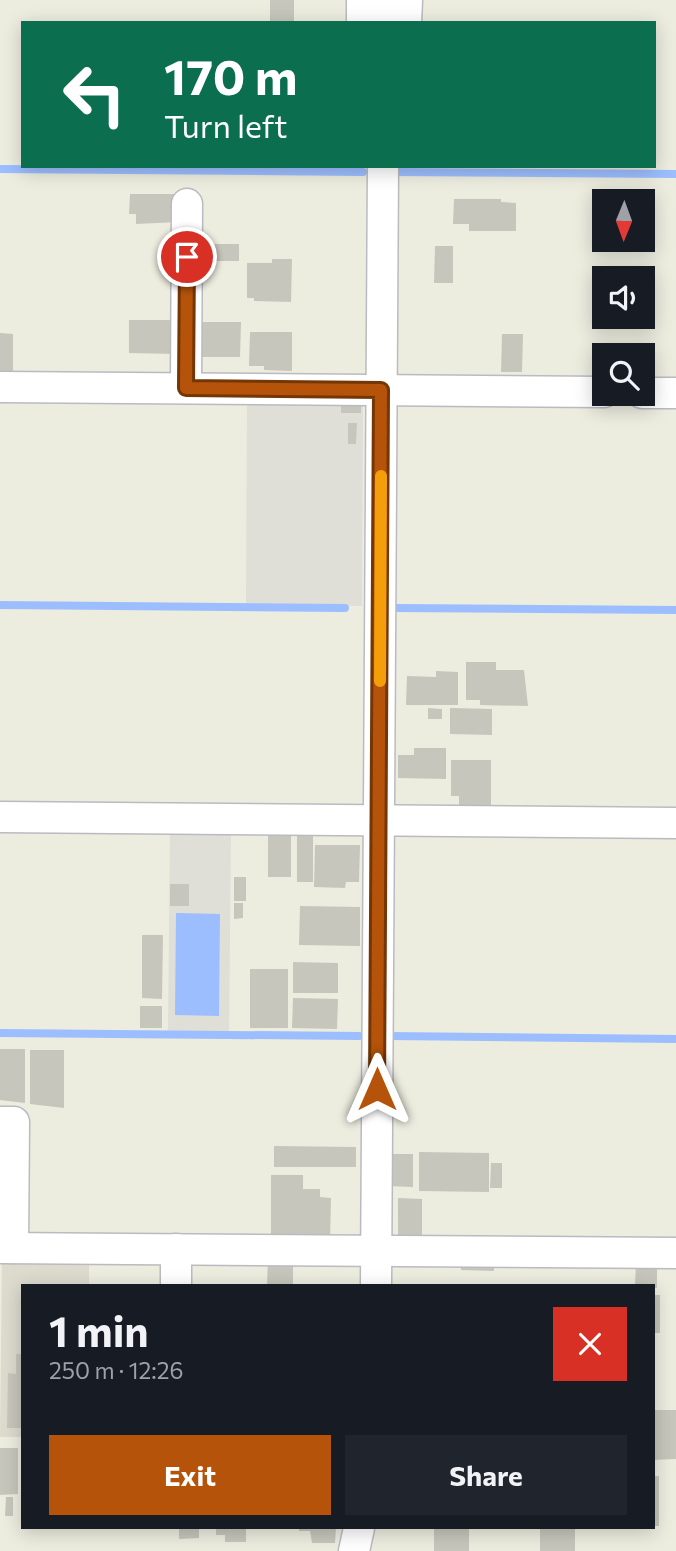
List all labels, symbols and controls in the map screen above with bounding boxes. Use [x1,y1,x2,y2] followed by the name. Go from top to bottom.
[164,45,297,105] text: 170 m
[49,49,140,140] icon: left
[164,105,288,145] text: Turn left
[592,189,654,252] north arrow
[592,189,655,406] map controls
[157,227,217,287] pin
[168,238,206,276] icon: arrive
[592,266,655,329] button: sound
[592,343,655,406] button: search
[340,1052,414,1126] position arrow
[49,1304,149,1356] text: 1 min
[553,1307,627,1381] button: close
[49,1356,183,1384] text: 250 m · 12:26
[49,1435,331,1515] button: Exit
[345,1435,627,1515] button: Share

